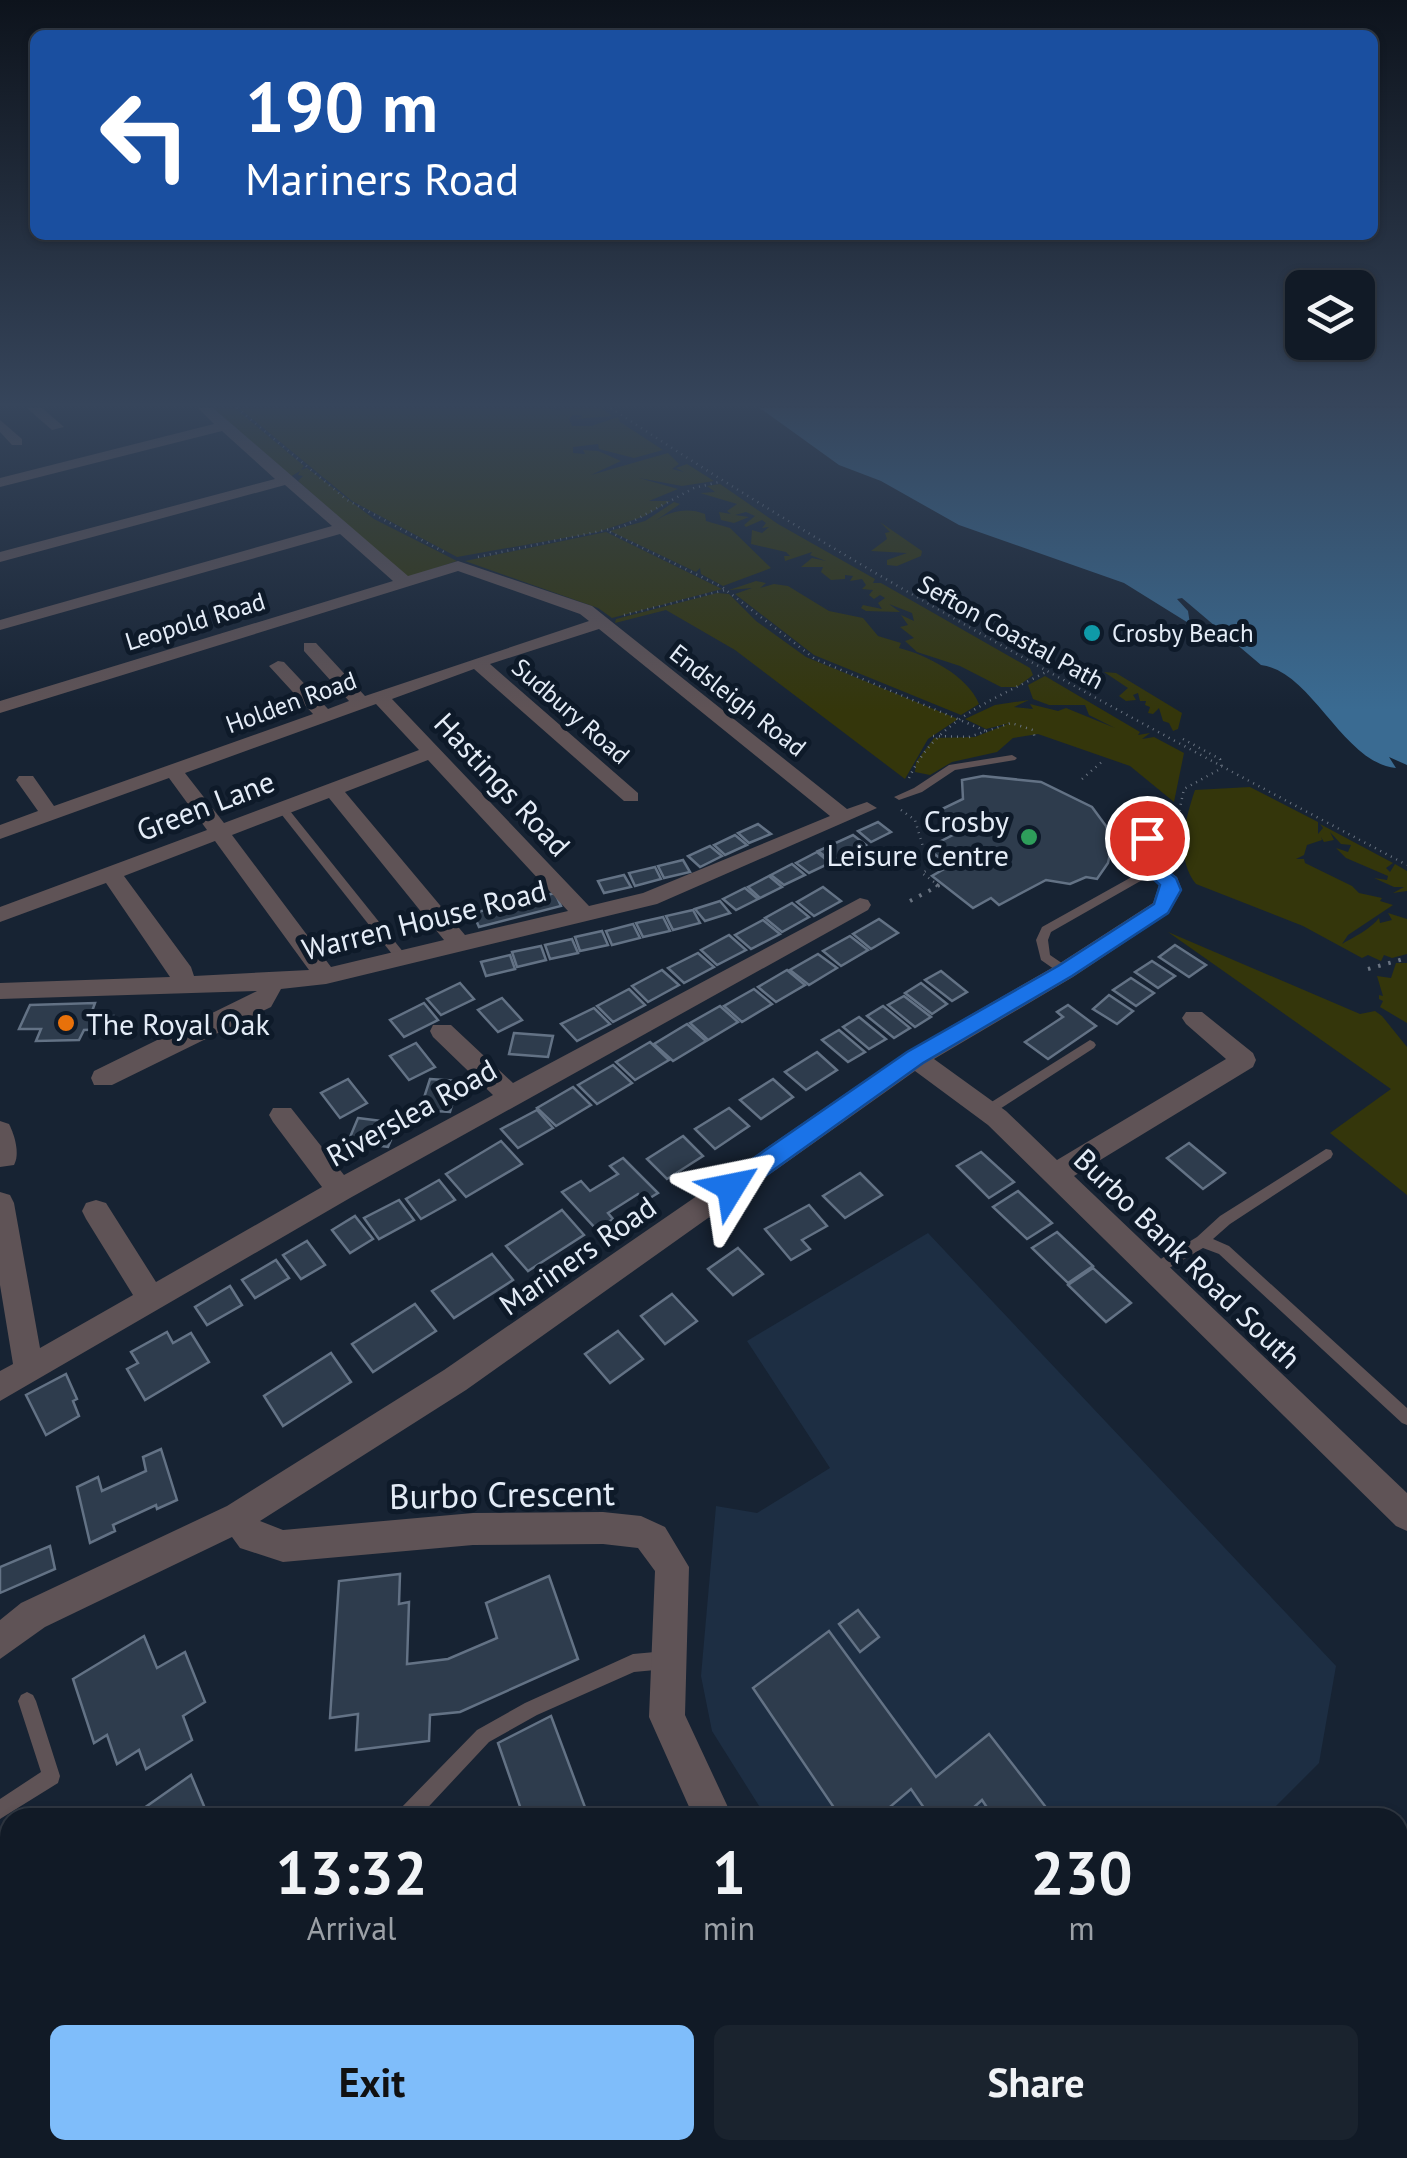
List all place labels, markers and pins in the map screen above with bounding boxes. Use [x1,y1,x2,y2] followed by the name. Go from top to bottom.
[1112,617,1254,649] place label: Crosby Beach
[1081,622,1103,644] marker: Crosby Beach
[1105,796,1190,881] pin
[826,801,1009,874] place label: Crosby Leisure Centre
[1018,826,1040,848] marker: Crosby Leisure Centre
[86,1004,270,1043] place label: The Royal Oak
[55,1012,77,1034] marker: The Royal Oak

